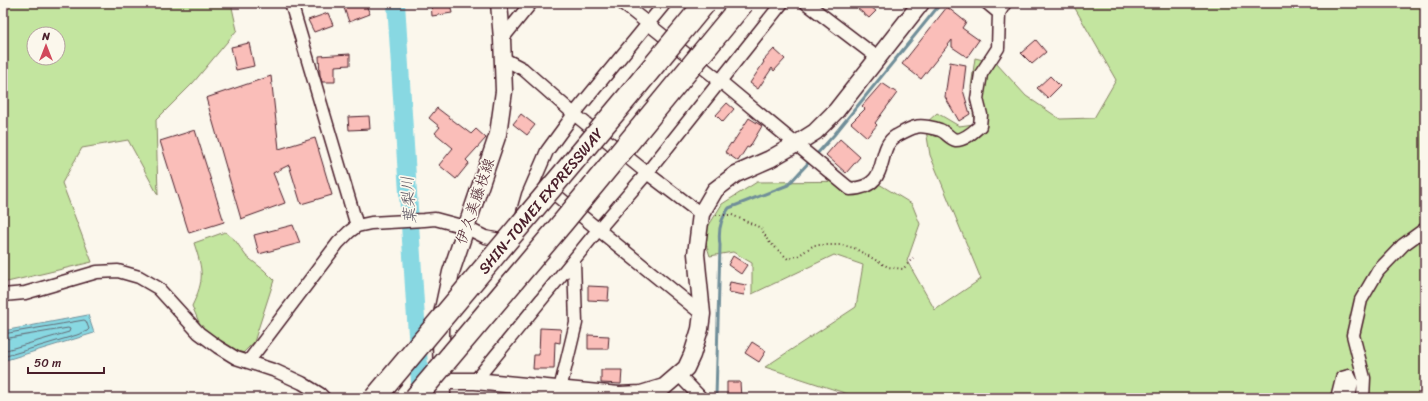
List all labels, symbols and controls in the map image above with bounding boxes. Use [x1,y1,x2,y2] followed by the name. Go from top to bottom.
[26,26,66,66] north arrow
[41,27,50,46] text: N
[472,121,611,280] street label: SHIN-TOMEI EXPRESSWAY
[448,154,502,248] street label: 伊久美藤枝線
[392,175,425,225] water label: 葉梨川
[28,349,104,375] scale bar
[34,352,61,374] text: 50 m

